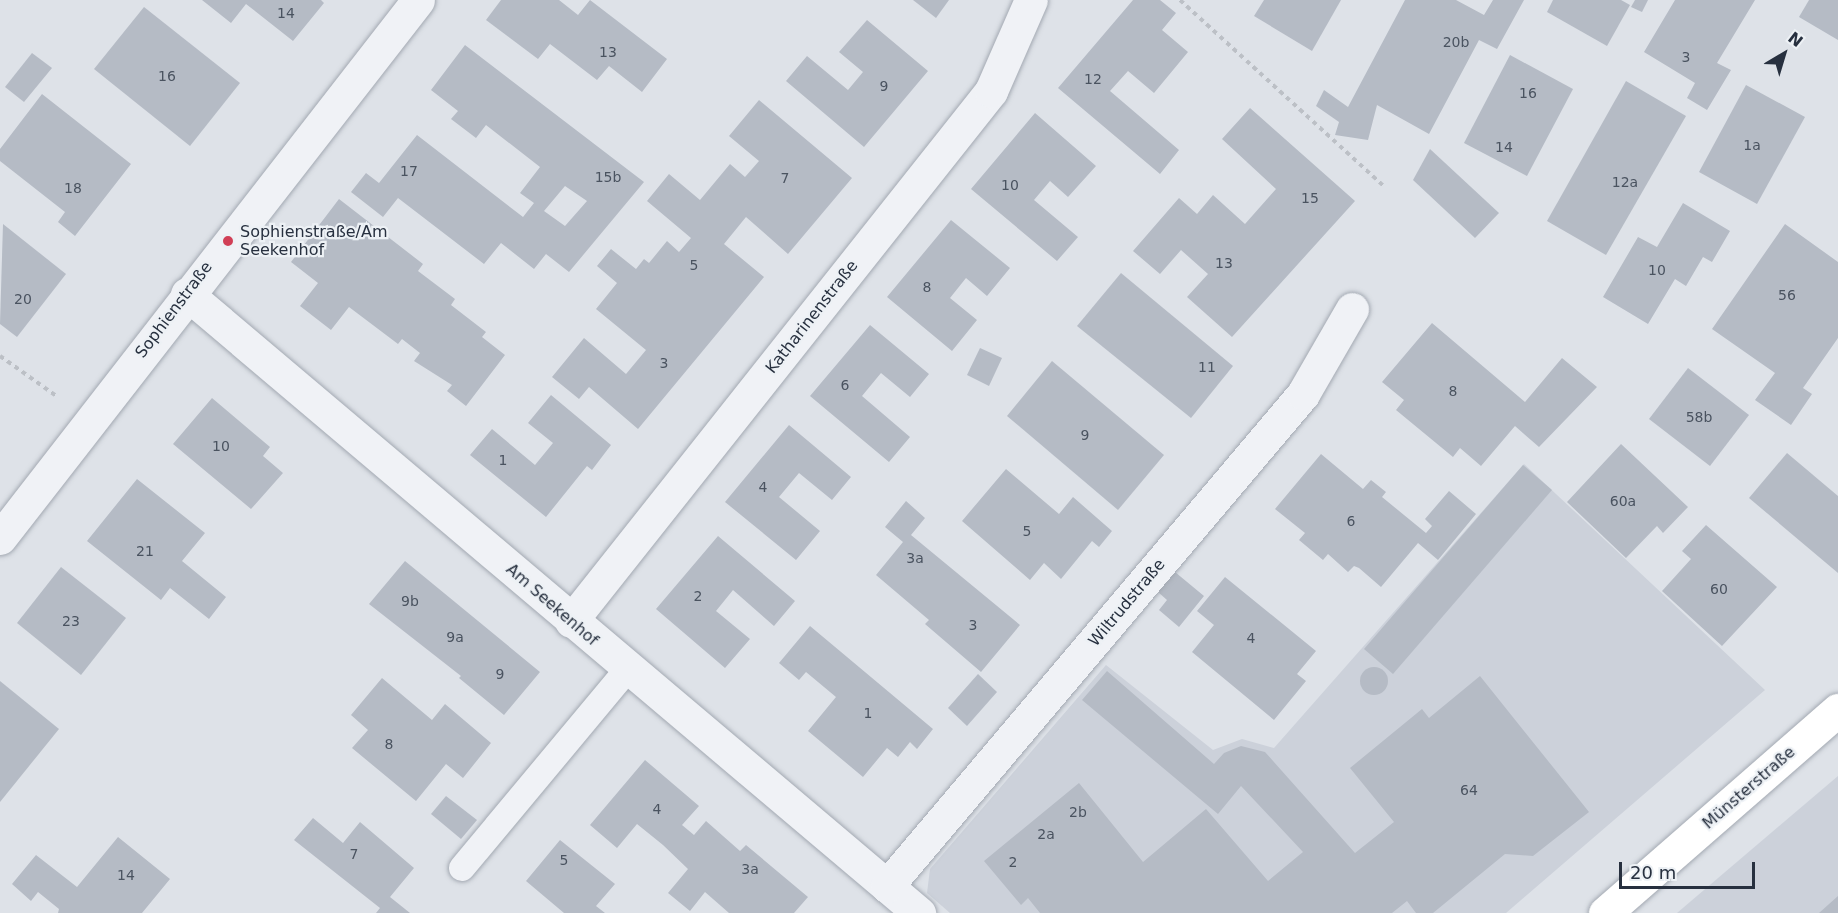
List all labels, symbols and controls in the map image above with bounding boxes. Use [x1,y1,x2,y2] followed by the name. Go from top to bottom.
[277,5,295,21] house number: 14
[1754,24,1814,84] north arrow
[1784,28,1807,51] text: N
[1443,34,1469,50] house number: 20b
[599,44,617,60] house number: 13
[1682,49,1690,65] house number: 3
[158,68,176,84] house number: 16
[1084,71,1102,87] house number: 12
[880,78,888,94] house number: 9
[1519,85,1537,101] house number: 16
[1743,137,1761,153] house number: 1a
[1495,139,1513,155] house number: 14
[400,163,418,179] house number: 17
[595,169,621,185] house number: 15b
[781,170,789,186] house number: 7
[1612,174,1638,190] house number: 12a
[1001,177,1019,193] house number: 10
[64,180,82,196] house number: 18
[1301,190,1319,206] house number: 15
[240,222,388,260] place label: Sophienstraße/Am Seekenhof
[221,234,235,248] marker: Sophienstraße/Am Seekenhof
[1215,255,1233,271] house number: 13
[690,257,698,273] house number: 5
[762,257,862,377] street label: Katharinenstraße
[132,258,216,362] street label: Sophienstraße
[1648,262,1666,278] house number: 10
[923,279,931,295] house number: 8
[1778,287,1796,303] house number: 56
[14,291,32,307] house number: 20
[660,355,668,371] house number: 3
[1198,359,1216,375] house number: 11
[841,377,849,393] house number: 6
[1449,383,1457,399] house number: 8
[1686,409,1712,425] house number: 58b
[1081,427,1089,443] house number: 9
[212,438,230,454] house number: 10
[499,452,507,468] house number: 1
[759,479,767,495] house number: 4
[1610,493,1636,509] house number: 60a
[1347,513,1355,529] house number: 6
[1023,523,1031,539] house number: 5
[136,543,154,559] house number: 21
[906,550,924,566] house number: 3a
[1085,555,1169,651] street label: Wiltrudstraße
[502,560,602,650] street label: Am Seekenhof
[1710,581,1728,597] house number: 60
[694,588,702,604] house number: 2
[401,593,419,609] house number: 9b
[62,613,80,629] house number: 23
[969,617,977,633] house number: 3
[446,629,464,645] house number: 9a
[1247,630,1255,646] house number: 4
[496,666,504,682] house number: 9
[864,705,872,721] house number: 1
[385,736,393,752] house number: 8
[1699,743,1799,833] street label: Münsterstraße
[1460,782,1478,798] house number: 64
[653,801,661,817] house number: 4
[1069,804,1087,820] house number: 2b
[1037,826,1055,842] house number: 2a
[350,846,358,862] house number: 7
[1622,850,1758,888] scale bar
[560,852,568,868] house number: 5
[1009,854,1017,870] house number: 2
[741,861,759,877] house number: 3a
[1630,862,1676,883] text: 20 m
[117,867,135,883] house number: 14

